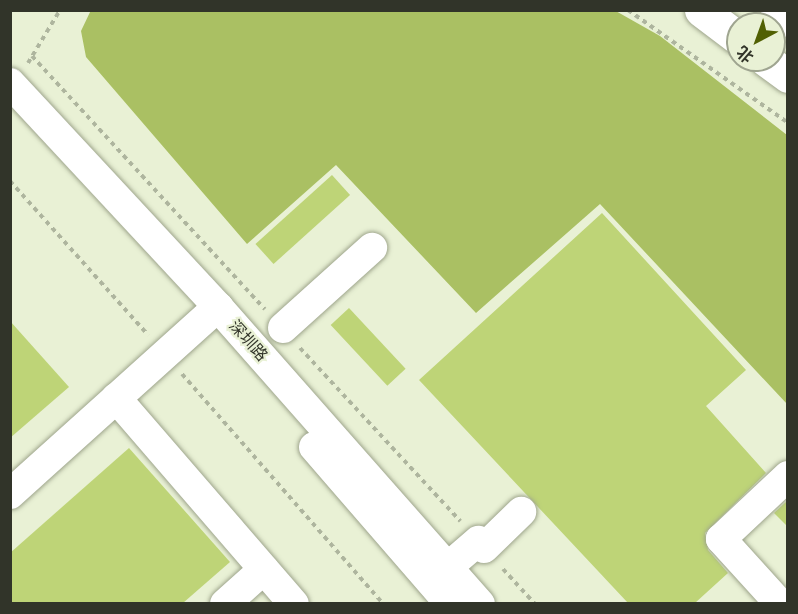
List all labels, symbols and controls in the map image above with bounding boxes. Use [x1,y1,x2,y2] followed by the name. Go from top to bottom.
[726,12,786,72] north arrow
[732,41,759,68] text: 北
[225,317,271,365] street label: 深圳路

